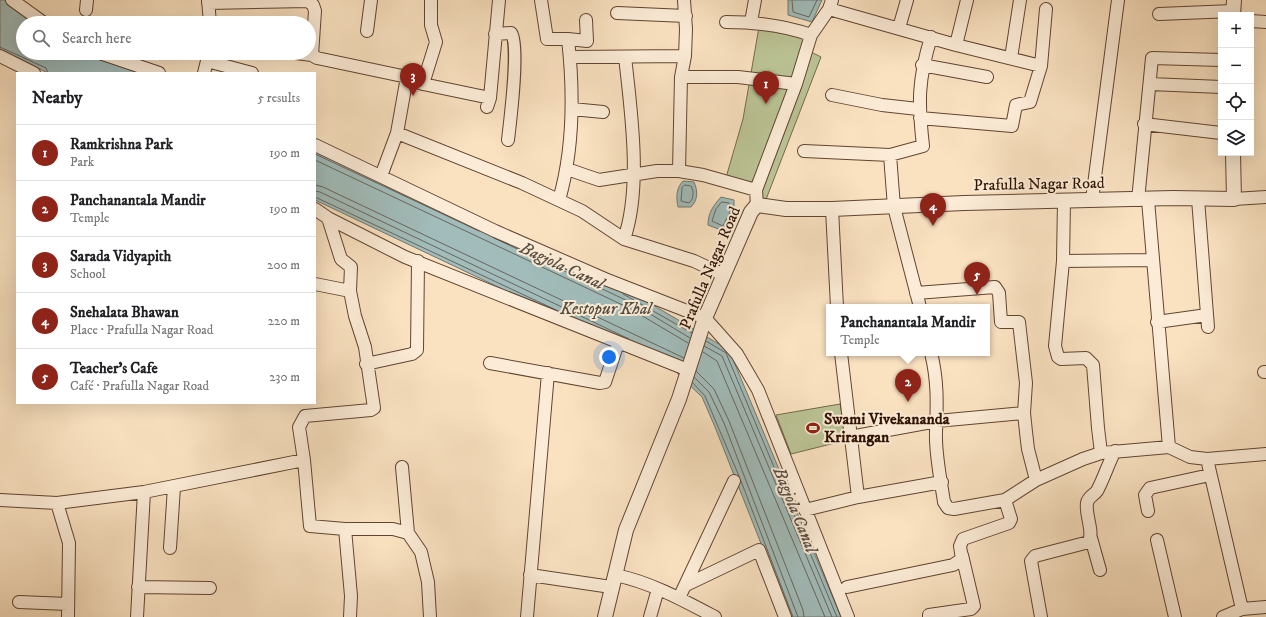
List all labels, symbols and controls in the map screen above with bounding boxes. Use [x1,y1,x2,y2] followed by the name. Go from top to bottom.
[1218,12,1254,156] map controls
[1218,12,1254,48] button: +
[16,16,316,60] search box
[30,27,52,49] icon: search
[62,29,131,48] text: Search here
[1218,48,1254,84] button: −
[400,63,426,96] pin: 3
[753,71,779,104] pin: 1
[1218,84,1254,120] button: locate
[32,87,82,109] text: Nearby
[258,90,300,106] text: 5 results
[1218,120,1254,156] button: layers
[70,135,173,154] text: Ramkrishna Park
[43,145,47,161] text: 1
[269,145,300,161] text: 190 m
[70,154,94,170] text: Park
[973,173,1105,195] street label: Prafulla Nagar Road
[70,191,206,210] text: Panchanantala Mandir
[920,193,946,226] pin: 4
[42,201,48,217] text: 2
[269,201,300,217] text: 190 m
[675,204,745,332] street label: Prafulla Nagar Road
[70,210,109,226] text: Temple
[516,237,609,296] water label: Bagjola Canal
[70,247,171,266] text: Sarada Vidyapith
[43,257,47,273] text: 3
[267,257,300,273] text: 200 m
[964,262,990,295] pin: 5
[70,266,106,282] text: School
[559,298,653,320] water label: Kestopur Khal
[70,303,179,322] text: Snehalata Bhawan
[826,304,990,356] popup
[41,313,49,329] text: 4
[268,313,300,329] text: 220 m
[840,313,976,332] text: Panchanantala Mandir
[70,322,213,338] text: Place · Prafulla Nagar Road
[840,332,880,348] text: Temple
[599,347,619,367] your location
[70,359,158,378] text: Teacher's Cafe
[42,369,48,385] text: 5
[269,369,300,385] text: 230 m
[895,369,921,402] pin: 2
[70,378,209,394] text: Café · Prafulla Nagar Road
[824,409,951,447] place label: Swami Vivekananda Krirangan
[805,420,821,436] sports icon: Swami Vivekananda Krirangan
[768,463,823,557] water label: Bagjola Canal

